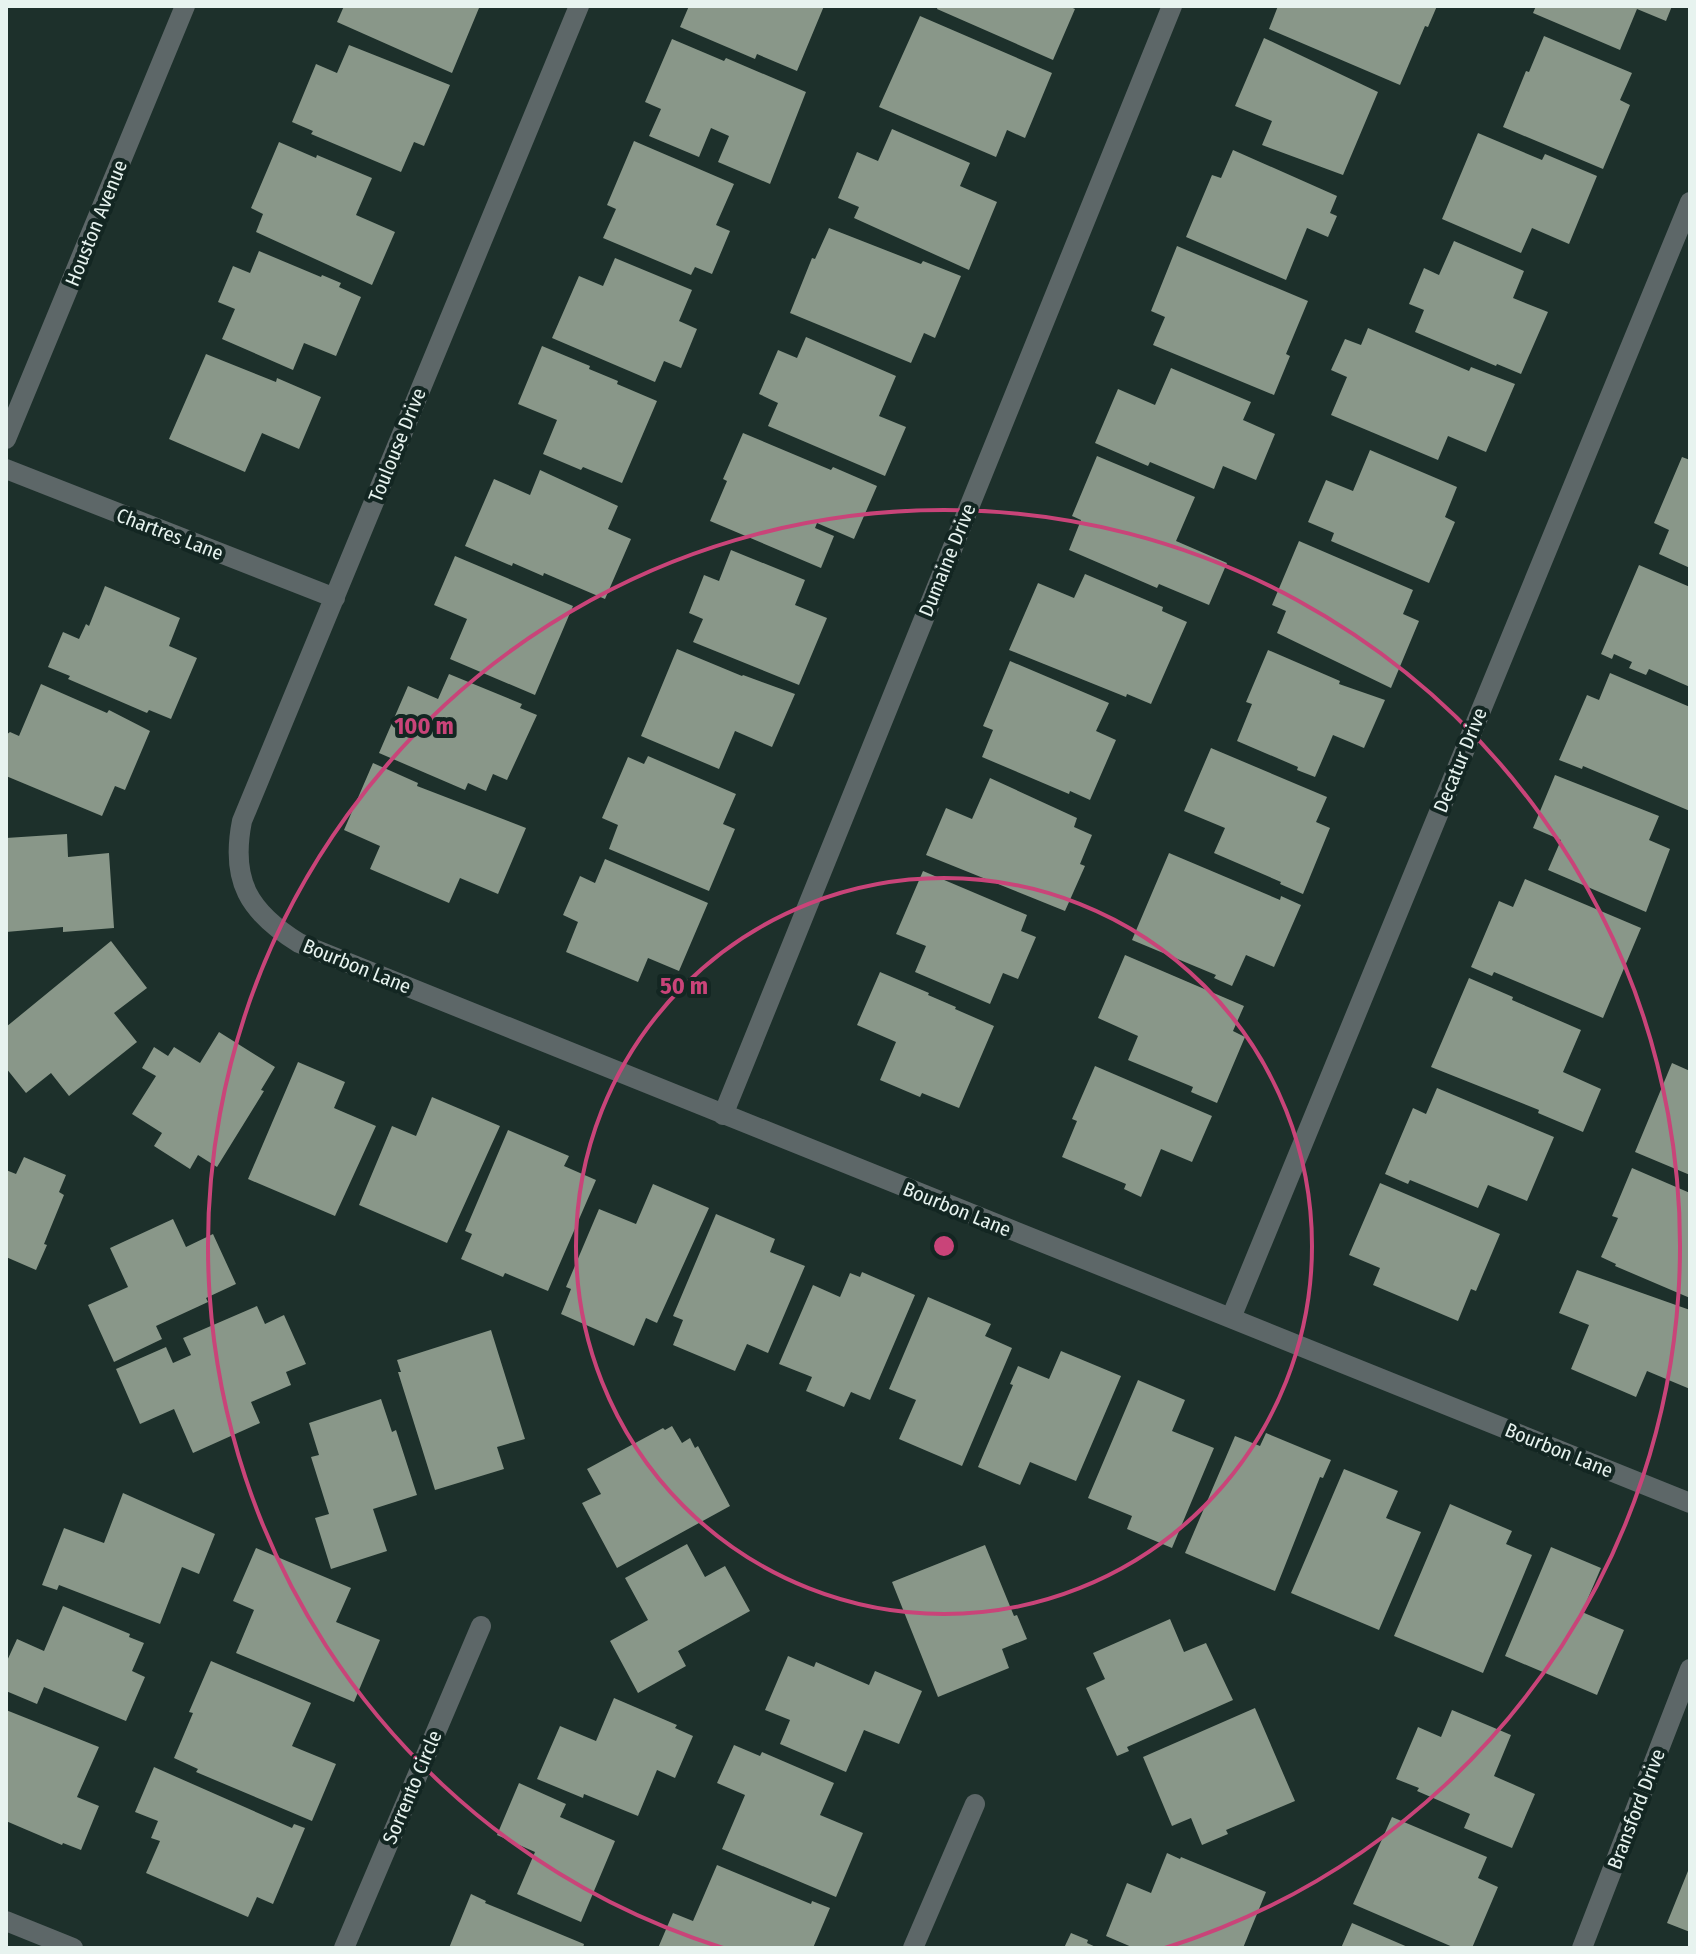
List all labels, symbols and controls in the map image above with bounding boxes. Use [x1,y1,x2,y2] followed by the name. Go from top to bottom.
[60,156,132,290] street label: Houston Avenue
[363,385,431,505] street label: Toulouse Drive
[913,500,981,620] street label: Dumaine Drive
[113,503,227,565] street label: Chartres Lane
[1428,704,1492,816] street label: Decatur Drive
[394,712,454,740] text: 100 m
[300,933,414,999] street label: Bourbon Lane
[660,972,708,1000] text: 50 m
[900,1176,1014,1242] street label: Bourbon Lane
[930,1232,958,1260] centre of rings
[1502,1417,1616,1483] street label: Bourbon Lane
[377,1727,447,1847] street label: Sorrento Circle
[1602,1746,1670,1872] street label: Bransford Drive

